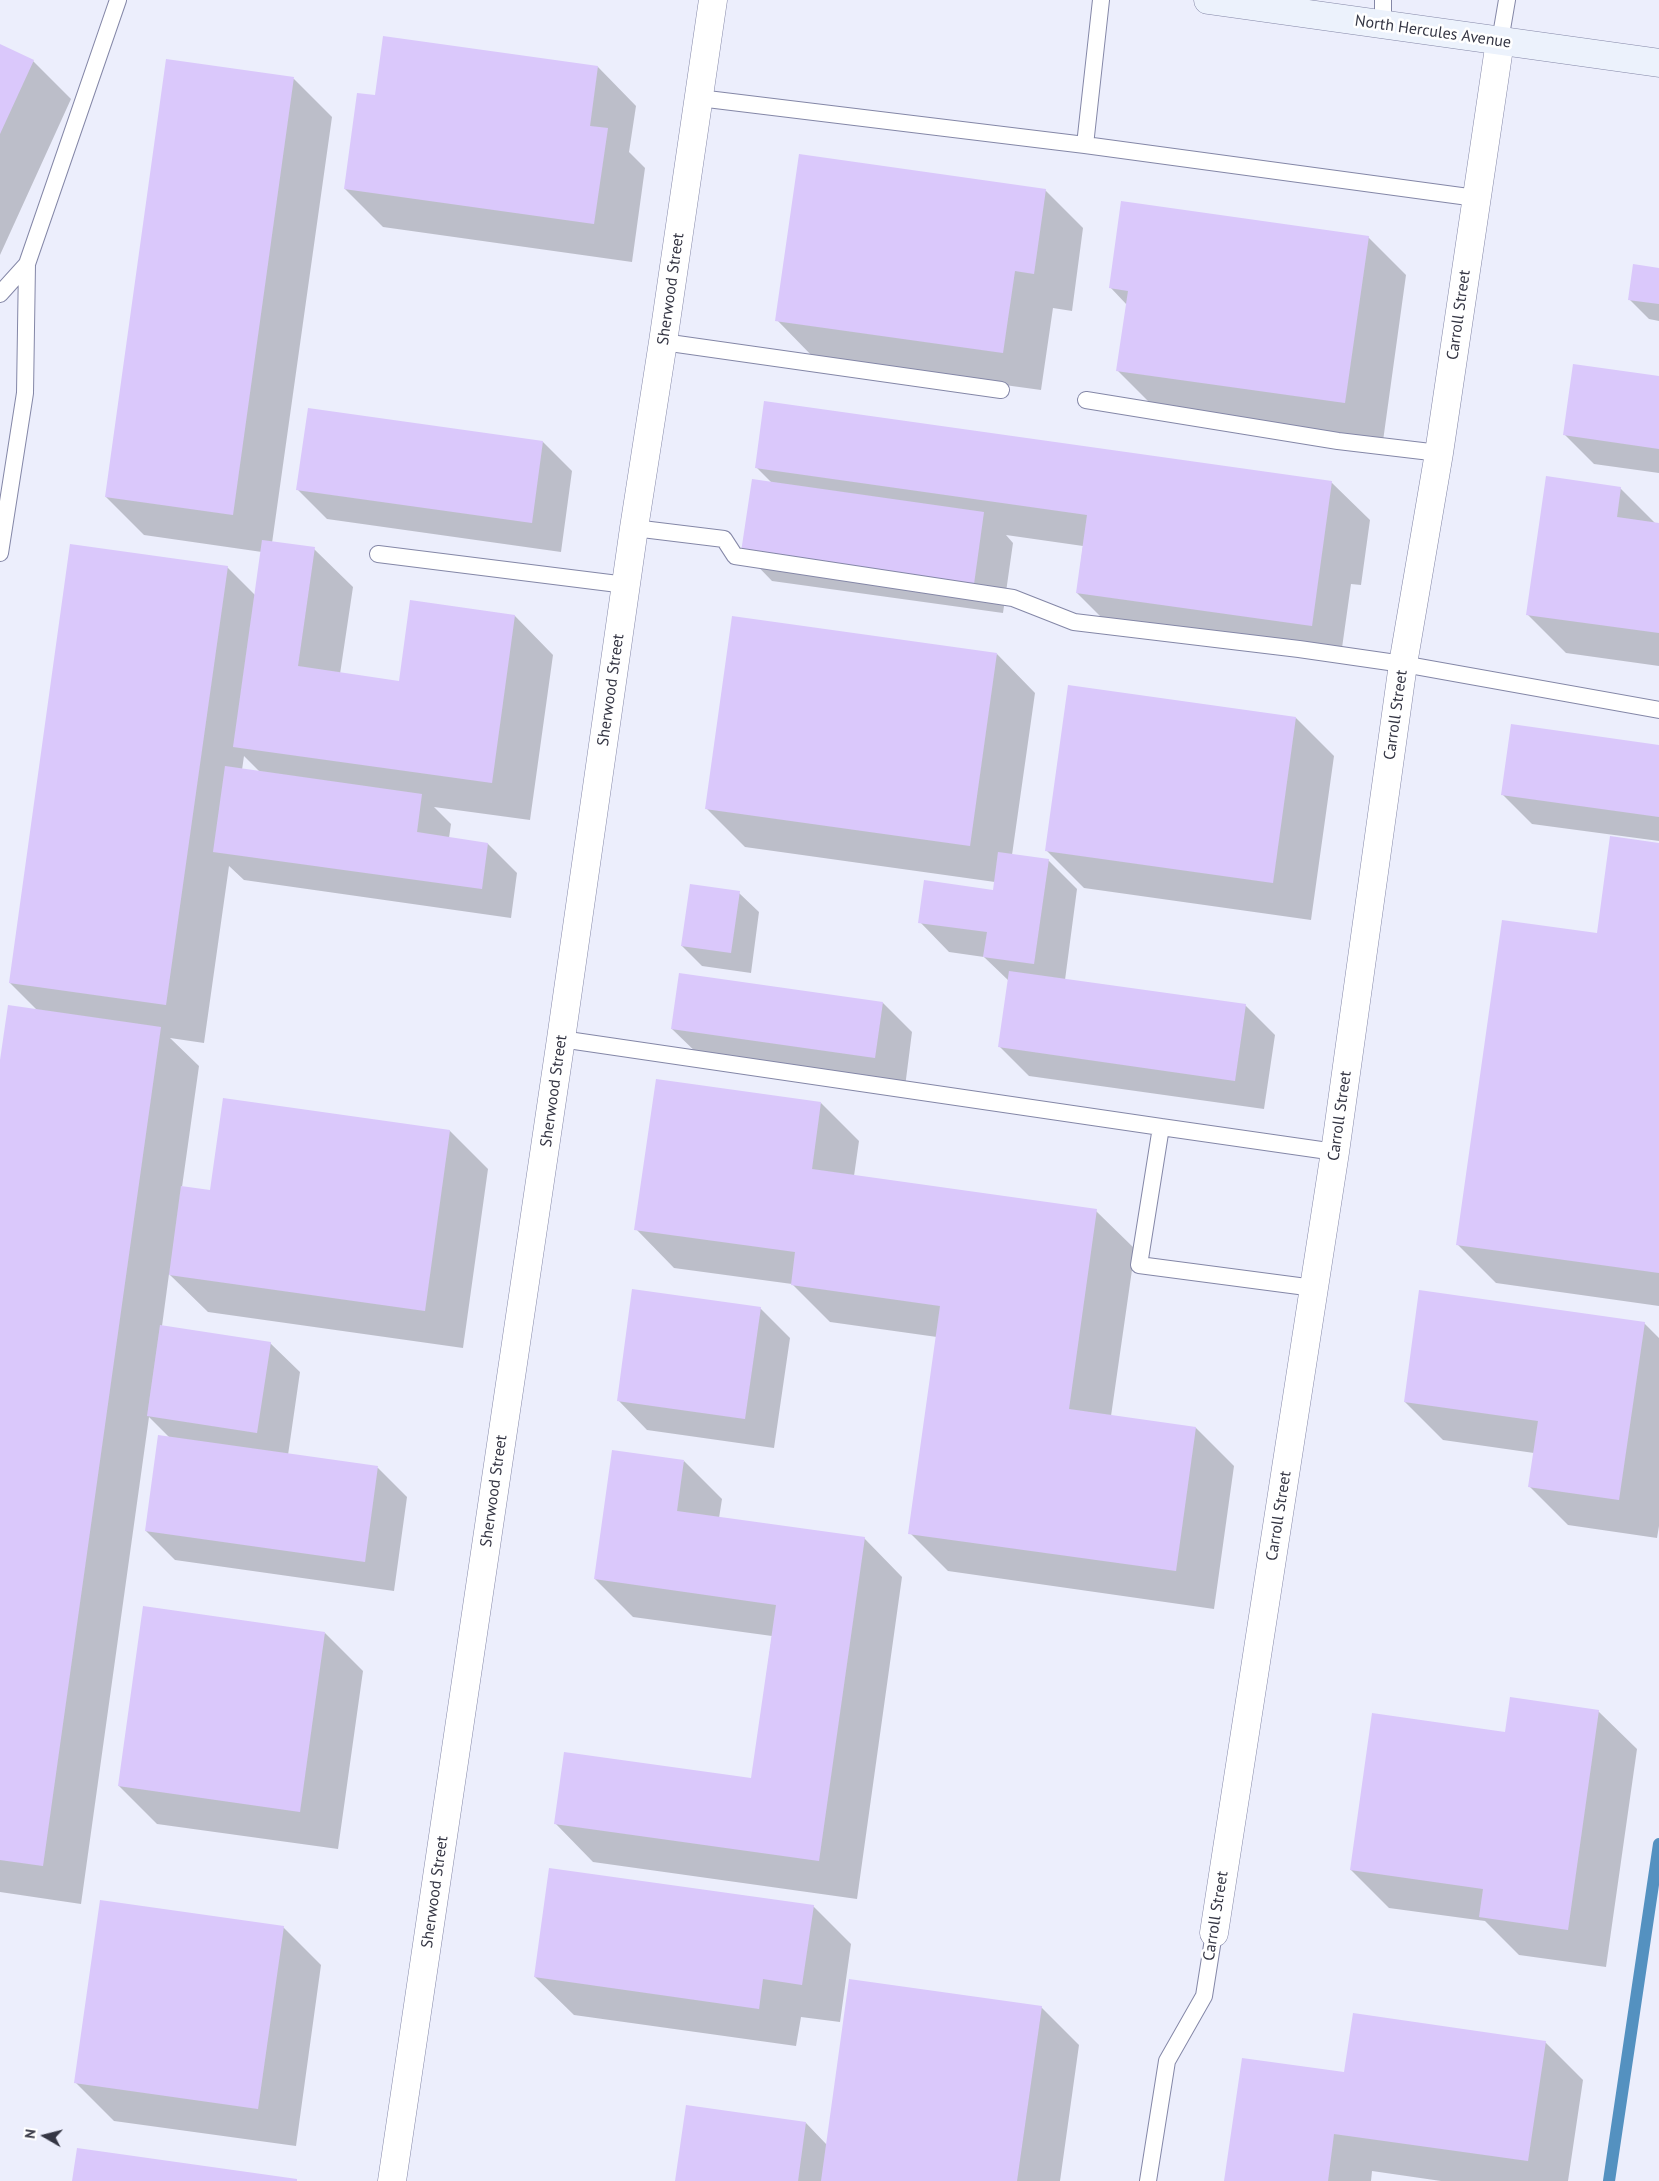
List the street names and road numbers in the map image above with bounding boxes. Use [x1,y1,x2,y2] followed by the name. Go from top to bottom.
[1354,12,1512,52] street label: North Hercules Avenue
[654,232,688,346] street label: Sherwood Street
[1443,269,1475,361] street label: Carroll Street
[594,633,628,747] street label: Sherwood Street
[1380,669,1412,761] street label: Carroll Street
[537,1034,571,1148] street label: Sherwood Street
[1324,1070,1356,1162] street label: Carroll Street
[477,1434,511,1548] street label: Sherwood Street
[1262,1470,1296,1562] street label: Carroll Street
[418,1835,452,1949] street label: Sherwood Street
[1199,1870,1233,1962] street label: Carroll Street

